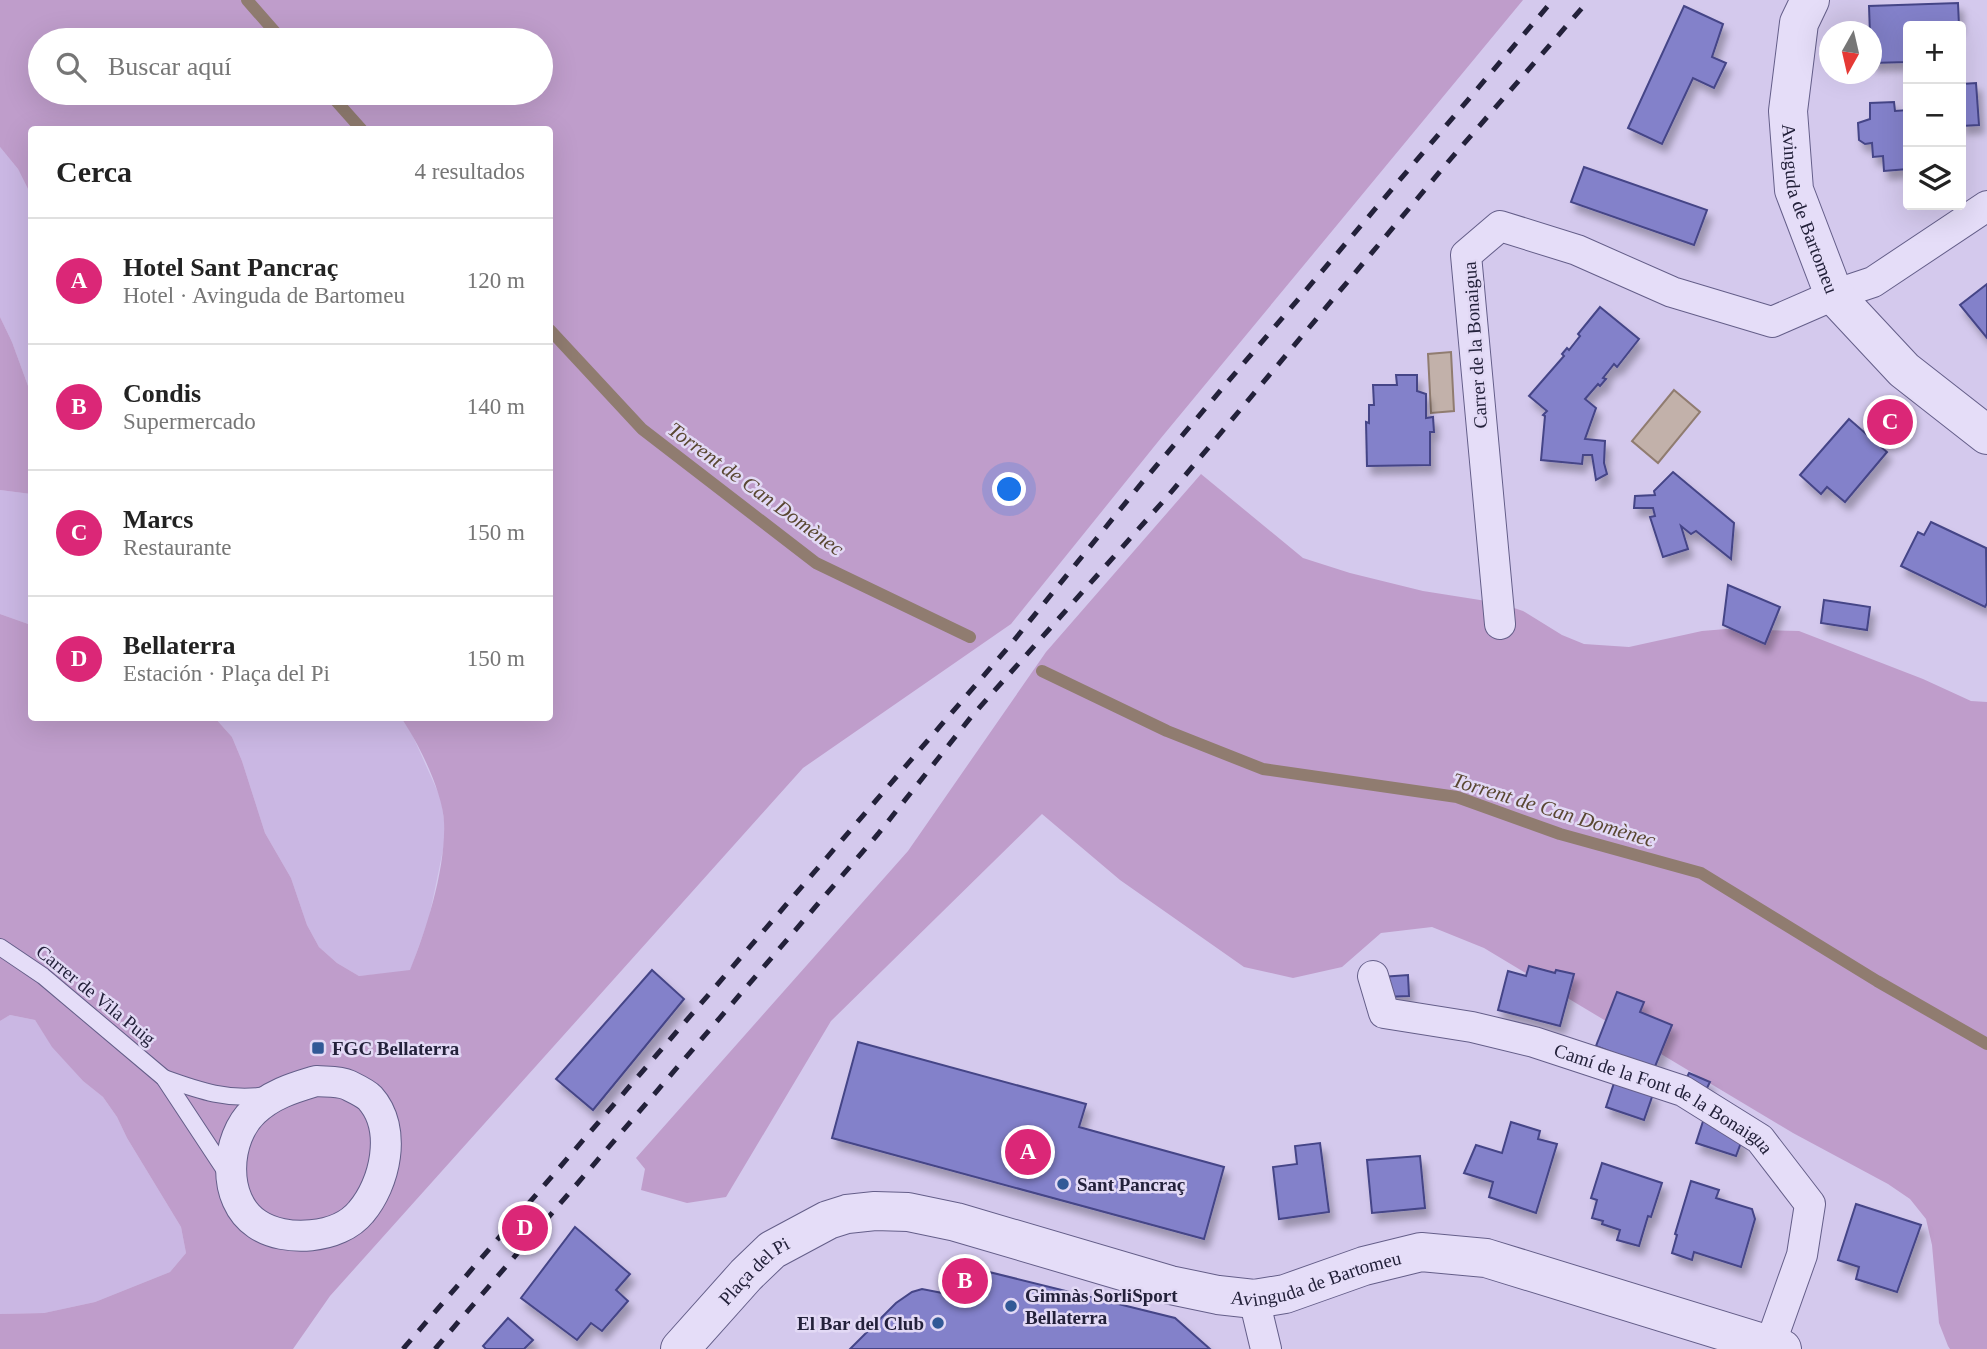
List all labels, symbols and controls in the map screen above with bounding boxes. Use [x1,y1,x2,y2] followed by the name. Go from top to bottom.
[1819,21,1882,84] north arrow
[1903,21,1966,210] map controls
[1903,21,1966,84] button: +
[28,28,553,105] search box
[52,48,90,86] icon: search
[108,52,231,81] text: Buscar aquí
[1903,84,1966,147] button: −
[1779,123,1843,297] street label: Avinguda de Bartomeu
[1903,147,1966,210] button: layers
[56,155,132,188] text: Cerca
[414,159,525,184] text: 4 resultados
[123,253,338,282] text: Hotel Sant Pancraç
[1459,260,1491,429] street label: Carrer de la Bonaigua
[71,268,87,293] text: A
[467,268,525,293] text: 120 m
[123,283,405,308] text: Hotel · Avinguda de Bartomeu
[123,379,201,408] text: Condis
[71,394,87,419] text: B
[467,394,525,419] text: 140 m
[1867,396,1913,448] pin: C
[123,409,256,434] text: Supermercado
[663,417,849,561] water label: Torrent de Can Domènec
[992,472,1026,506] your location
[123,505,193,534] text: Marcs
[71,520,87,545] text: C
[467,520,525,545] text: 150 m
[123,535,232,560] text: Restaurante
[123,631,236,660] text: Bellaterra
[71,646,87,671] text: D
[467,646,525,671] text: 150 m
[123,661,330,686] text: Estación · Plaça del Pi
[1449,768,1659,853] water label: Torrent de Can Domènec
[32,941,160,1050] street label: Carrer de Vila Puig
[332,1038,460,1059] place label: FGC Bellaterra
[1552,1039,1778,1158] street label: Camí de la Font de la Bonaigua
[310,1040,326,1056] marker: FGC Bellaterra
[1005,1126,1051,1178] pin: A
[1077,1174,1185,1195] place label: Sant Pancraç
[1055,1176,1071,1192] marker: Sant Pancraç
[502,1202,548,1254] pin: D
[714,1232,793,1309] street label: Plaça del Pi
[1230,1247,1403,1310] street label: Avinguda de Bartomeu
[942,1255,988,1307] pin: B
[1025,1285,1178,1328] place label: Gimnàs SorliSport Bellaterra
[1003,1298,1019,1314] marker: Gimnàs SorliSport Bellaterra
[797,1313,924,1334] place label: El Bar del Club
[930,1315,946,1331] marker: El Bar del Club

